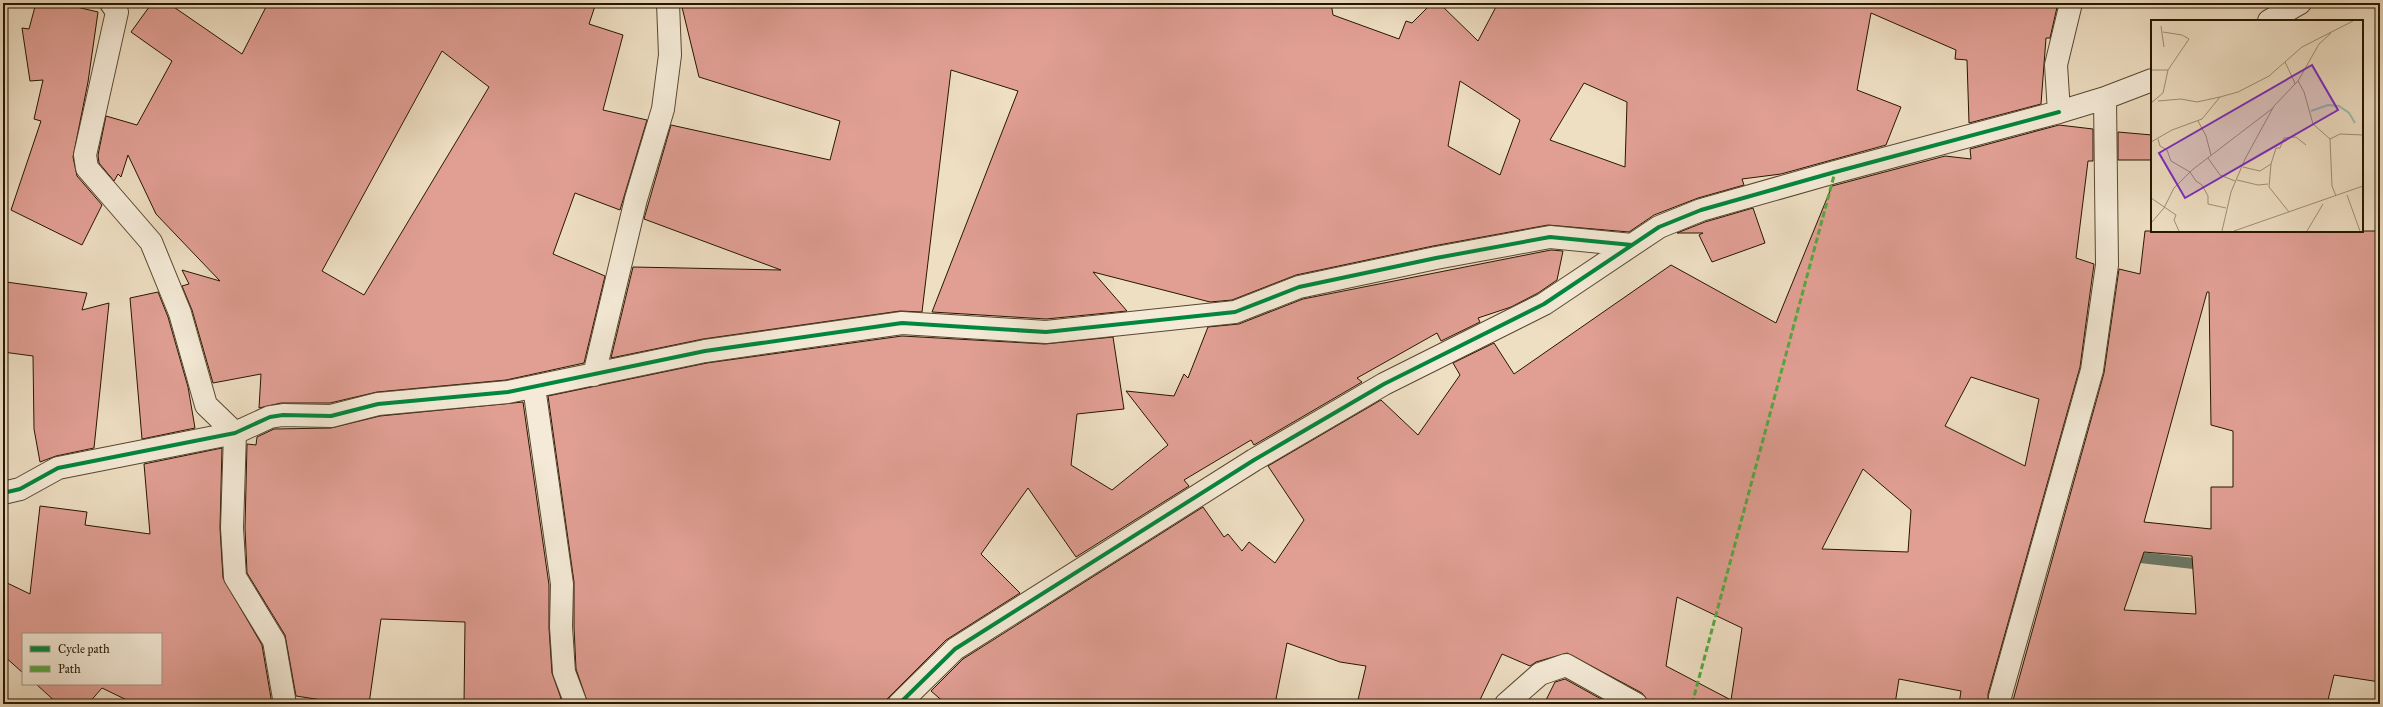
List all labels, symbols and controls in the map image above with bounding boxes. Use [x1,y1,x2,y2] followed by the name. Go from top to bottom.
[2151,20,2363,232] inset map
[22,633,162,685] legend
[58,642,110,656] text: Cycle path
[58,662,81,676] text: Path

